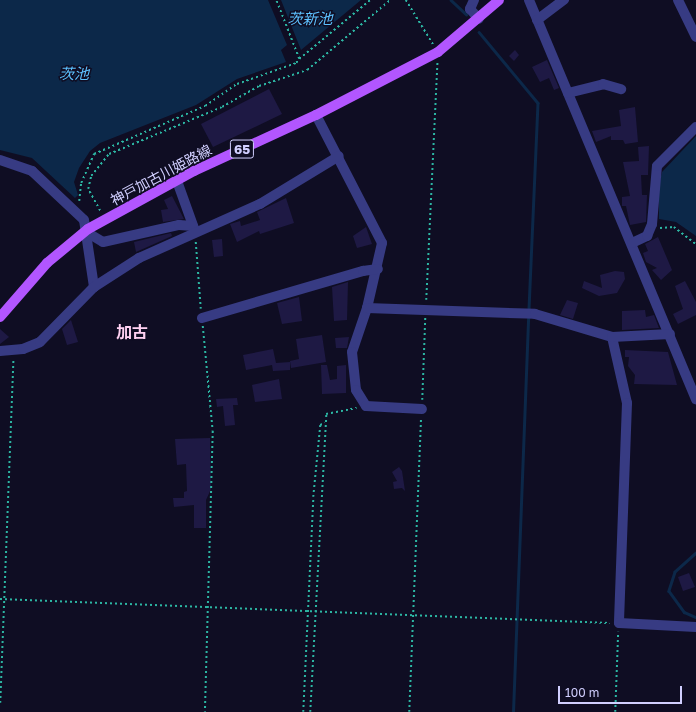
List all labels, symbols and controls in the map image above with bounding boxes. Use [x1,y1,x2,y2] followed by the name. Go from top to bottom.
[288,10,332,28] water label: 茨新池
[59,65,89,83] water label: 茨池
[229,138,255,160] road number: 65
[108,141,214,209] street label: 神戸加古川姫路線
[116,322,148,342] district label: 加古
[560,678,684,704] scale bar
[565,685,599,700] text: 100 m

